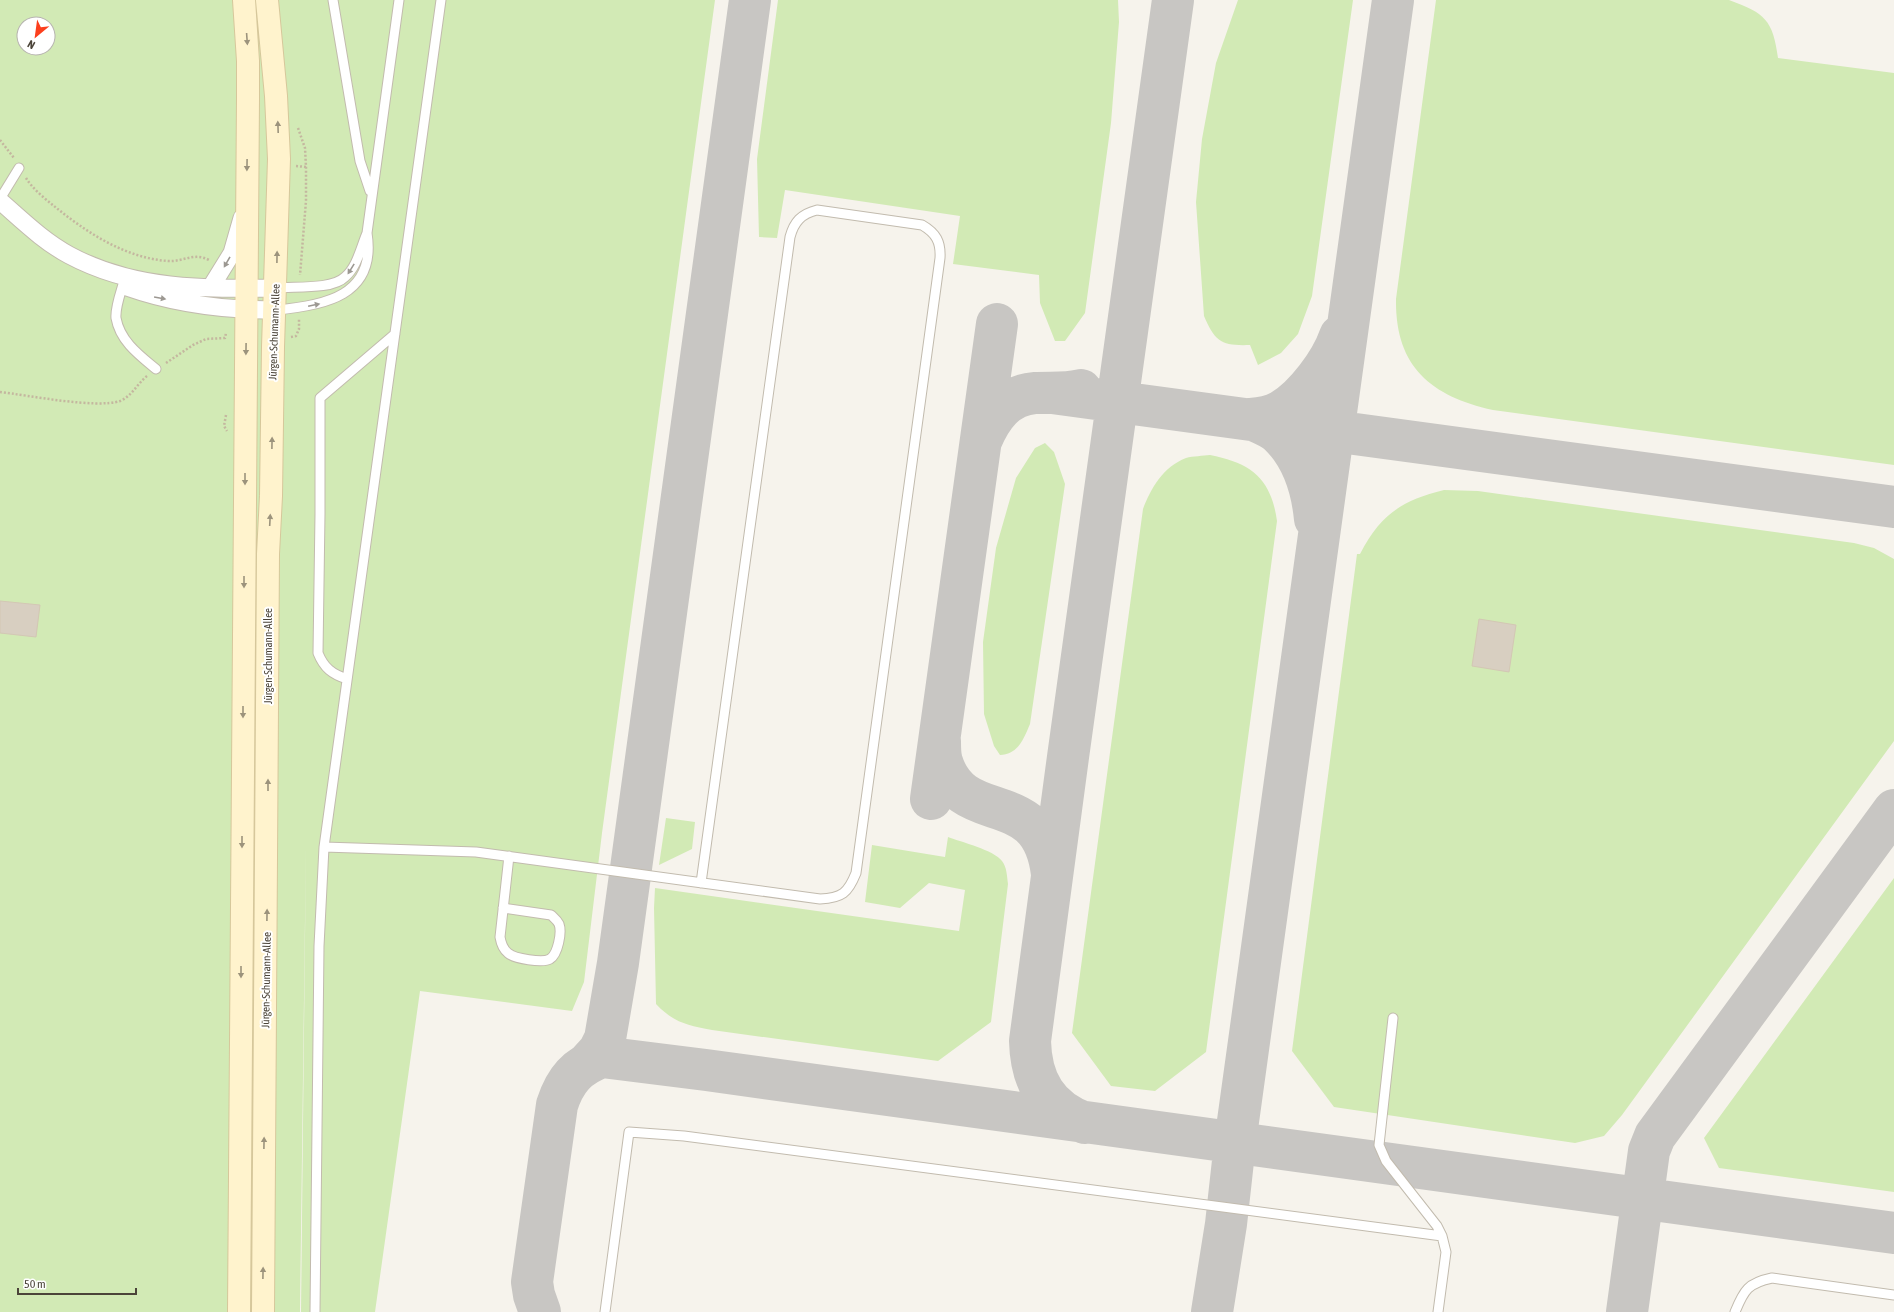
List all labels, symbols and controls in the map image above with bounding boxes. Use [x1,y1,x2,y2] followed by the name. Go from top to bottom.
[16,16,56,56] north arrow
[243,33,250,45] one-way arrow
[25,38,37,52] text: N
[275,121,282,133] one-way arrow
[244,159,250,172] one-way arrow
[273,251,280,263] one-way arrow
[223,256,230,268] one-way arrow
[347,263,355,274] one-way arrow
[266,284,282,380] street label: Jürgen-Schumann-Allee
[154,295,166,301] one-way arrow
[307,301,320,307] one-way arrow
[243,343,249,356] one-way arrow
[269,436,275,449] one-way arrow
[242,473,248,486] one-way arrow
[267,513,273,526] one-way arrow
[241,576,247,589] one-way arrow
[262,608,274,704] street label: Jürgen-Schumann-Allee
[240,706,246,719] one-way arrow
[264,779,271,791] one-way arrow
[239,836,245,849] one-way arrow
[263,909,270,921] one-way arrow
[259,932,273,1028] street label: Jürgen-Schumann-Allee
[238,966,244,979] one-way arrow
[261,1137,268,1149] one-way arrow
[260,1266,266,1279] one-way arrow
[18,1270,136,1296] scale bar
[24,1277,46,1291] text: 50 m

